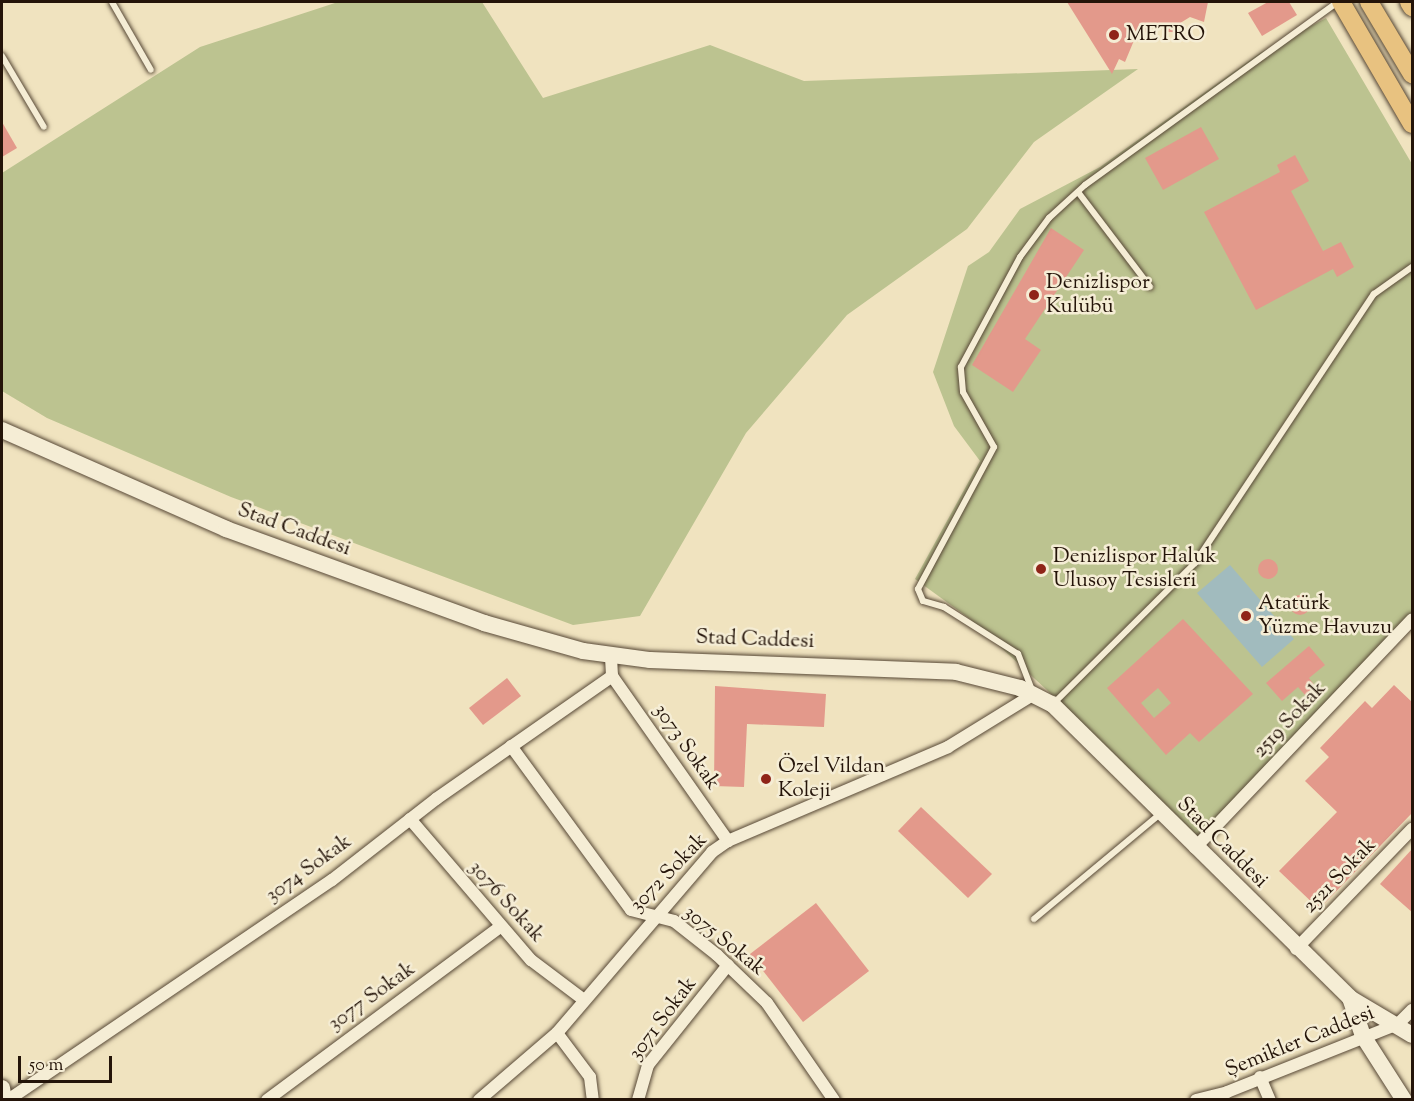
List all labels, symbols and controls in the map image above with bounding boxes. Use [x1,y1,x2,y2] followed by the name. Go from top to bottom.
[1126,22,1205,48] place label: METRO
[1107,28,1121,42] marker: METRO
[1046,270,1150,320] place label: Denizlispor Kulübü
[1027,288,1041,302] marker: Denizlispor Kulübü
[234,498,354,562] street label: Stad Caddesi
[1053,544,1217,594] place label: Denizlispor Haluk Ulusoy Tesisleri
[1034,562,1048,576] marker: Denizlispor Haluk Ulusoy Tesisleri
[1258,591,1392,641] place label: Atatürk Yüzme Havuzu
[1239,609,1253,623] marker: Atatürk Yüzme Havuzu
[695,625,815,655] street label: Stad Caddesi
[1248,677,1332,763] street label: 2519 Sokak
[647,699,725,795] street label: 3073 Sokak
[778,754,885,804] place label: Özel Vildan Koleji
[759,772,773,786] marker: Özel Vildan Koleji
[1171,792,1273,894] street label: Stad Caddesi
[625,828,713,918] street label: 3072 Sokak
[261,829,357,909] street label: 3074 Sokak
[1298,833,1382,919] street label: 2521 Sokak
[463,856,549,948] street label: 3076 Sokak
[678,900,770,982] street label: 3075 Sokak
[324,957,420,1037] street label: 3077 Sokak
[623,972,703,1066] street label: 3071 Sokak
[1222,1001,1378,1083] street label: Şemikler Caddesi
[21,1044,116,1082] scale bar
[29,1053,63,1079] text: 50 m

